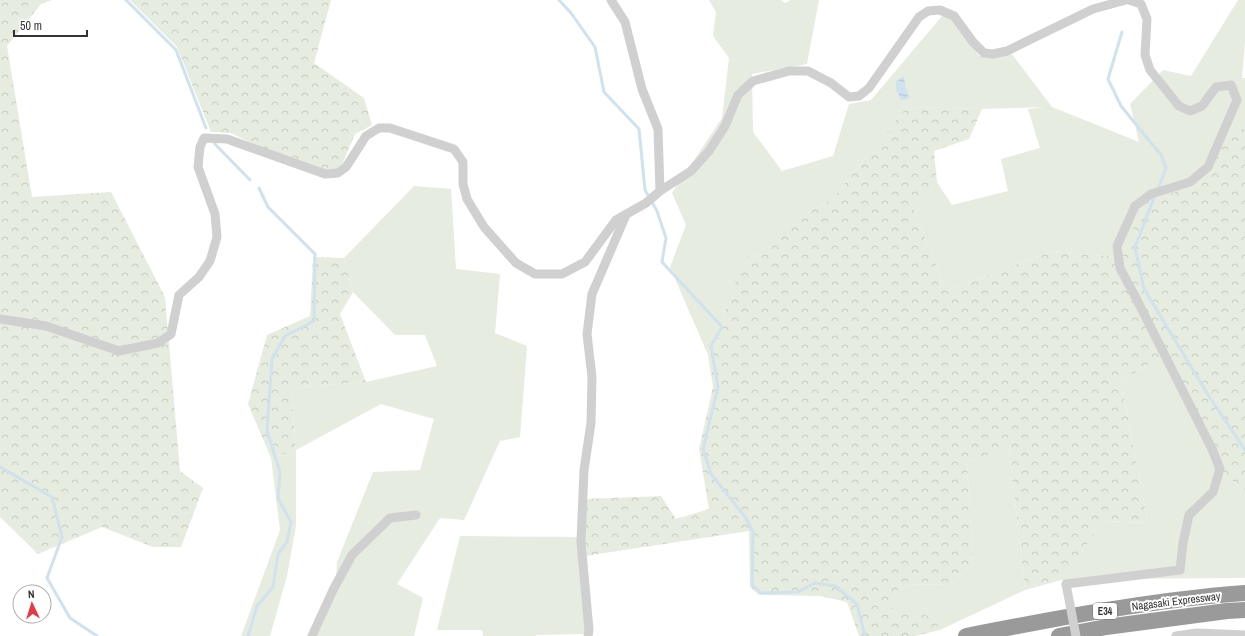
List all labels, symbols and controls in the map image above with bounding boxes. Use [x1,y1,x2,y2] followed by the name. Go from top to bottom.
[14,12,87,38] scale bar
[20,18,42,34] text: 50 m
[12,584,52,624] north arrow
[28,587,35,601] text: N
[1131,589,1222,613] street label: Nagasaki Expressway
[1093,603,1117,619] road number: E34

